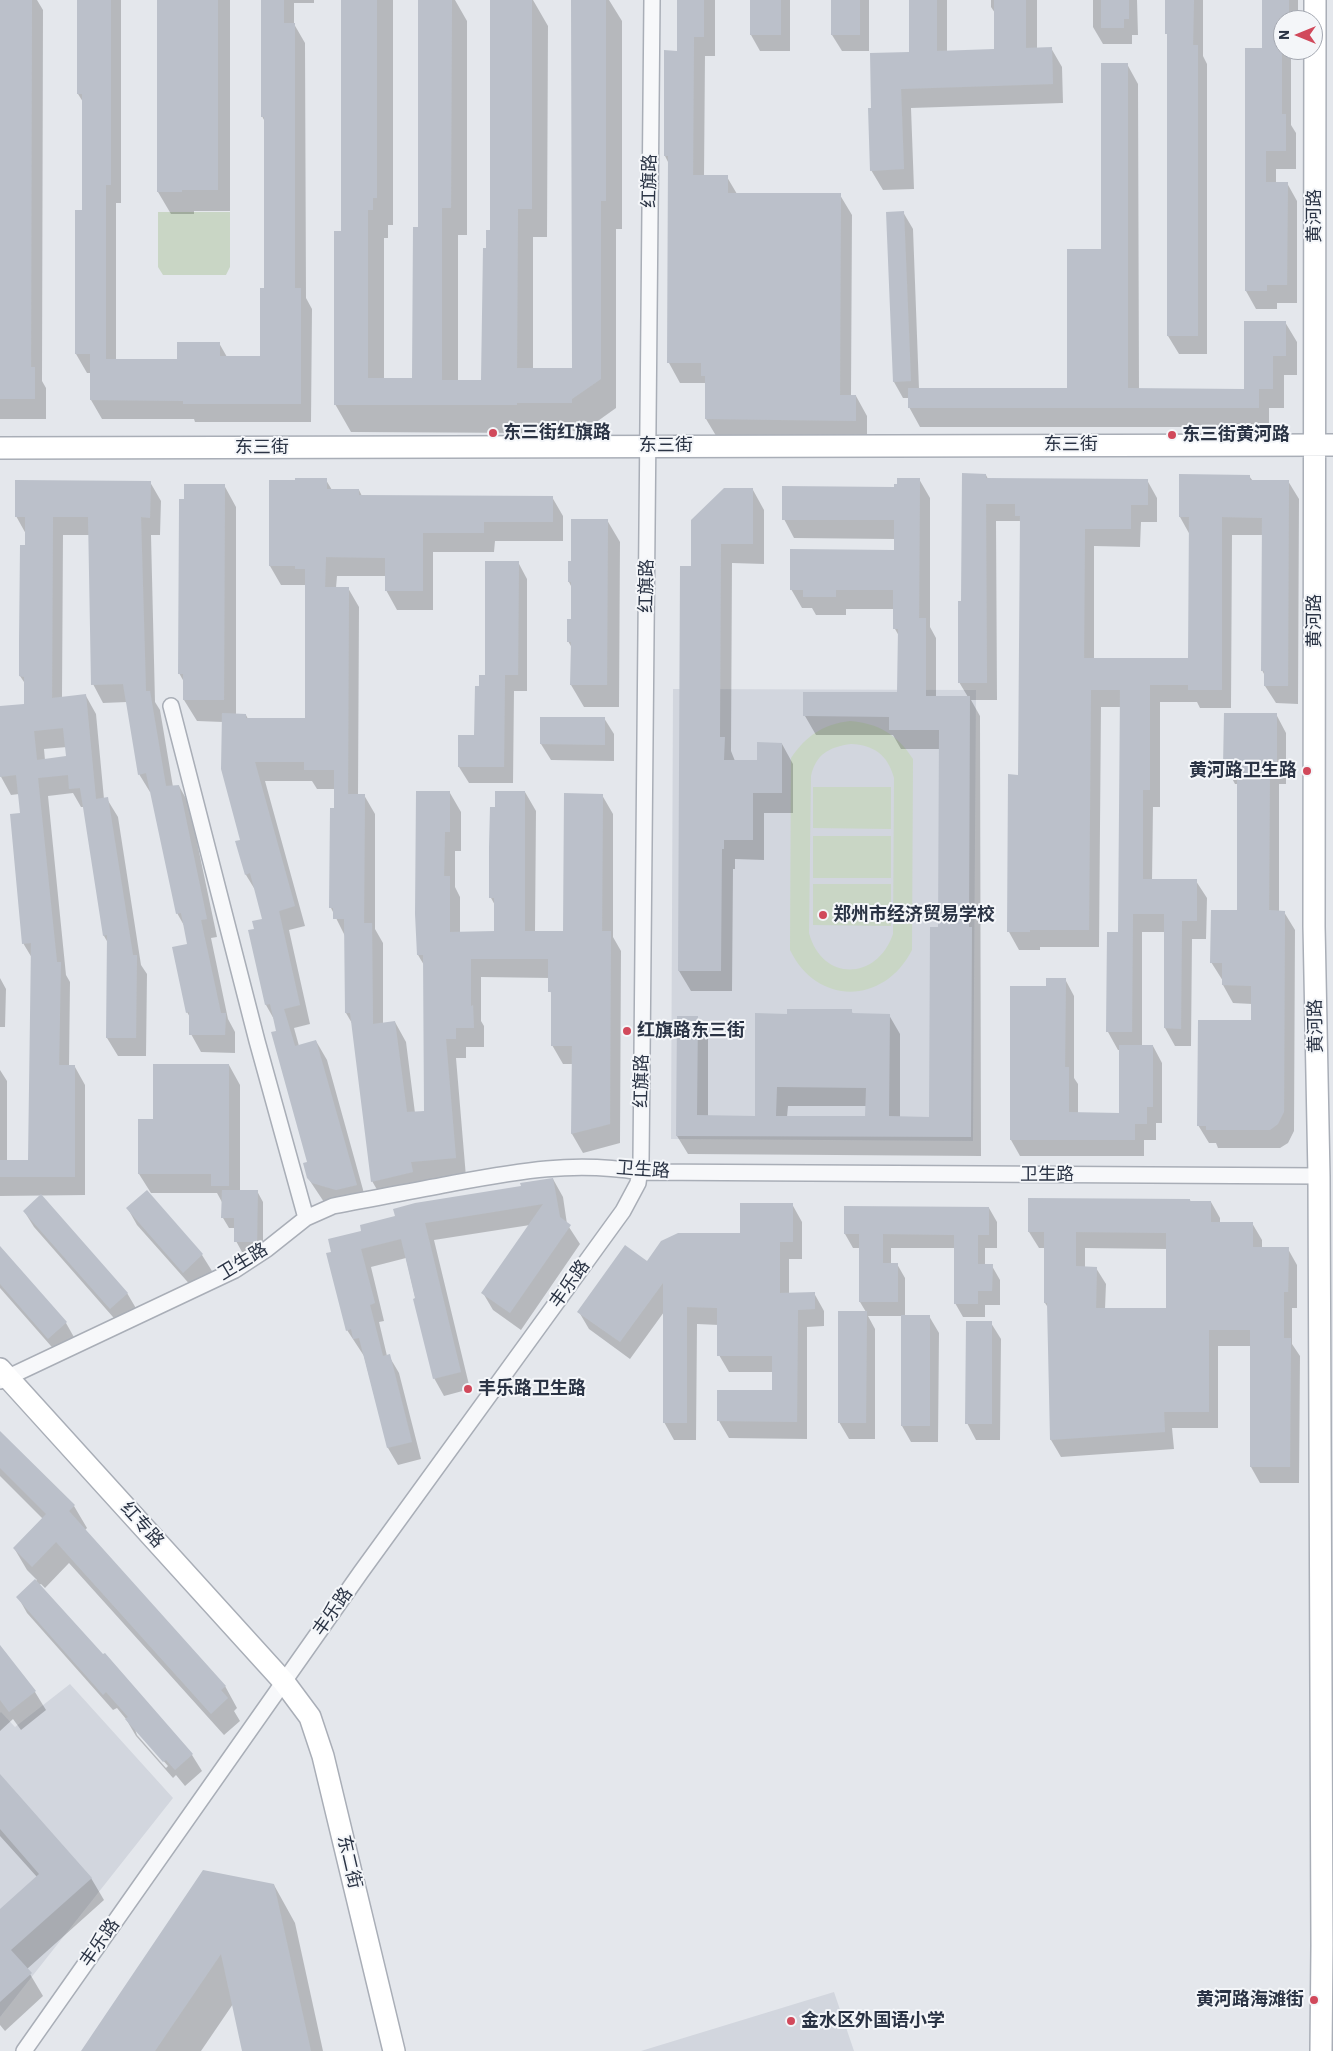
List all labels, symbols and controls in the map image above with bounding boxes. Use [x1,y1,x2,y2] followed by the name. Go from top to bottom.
[1273,10,1323,60] north arrow
[1275,30,1293,40] text: N
[639,154,661,208] street label: 红旗路
[1304,189,1326,243] street label: 黄河路
[503,422,611,444] place label: 东三街红旗路
[1182,424,1290,446] place label: 东三街黄河路
[487,427,499,439] marker: 东三街红旗路
[1166,429,1178,441] marker: 东三街黄河路
[1044,434,1098,456] street label: 东三街
[639,435,693,457] street label: 东三街
[235,437,289,459] street label: 东三街
[636,559,658,613] street label: 红旗路
[1304,594,1326,648] street label: 黄河路
[1189,760,1297,782] place label: 黄河路卫生路
[1301,765,1313,777] marker: 黄河路卫生路
[833,904,995,926] place label: 郑州市经济贸易学校
[817,909,829,921] marker: 郑州市经济贸易学校
[1305,999,1327,1053] street label: 黄河路
[637,1020,745,1042] place label: 红旗路东三街
[621,1025,633,1037] marker: 红旗路东三街
[631,1054,653,1108] street label: 红旗路
[615,1157,671,1183] street label: 卫生路
[1020,1164,1074,1186] street label: 卫生路
[214,1239,272,1285] street label: 卫生路
[545,1256,595,1312] street label: 丰乐路
[478,1378,586,1400] place label: 丰乐路卫生路
[462,1383,474,1395] marker: 丰乐路卫生路
[116,1498,168,1552] street label: 红专路
[309,1584,357,1640] street label: 丰乐路
[332,1833,366,1891] street label: 东二街
[76,1915,124,1971] street label: 丰乐路
[1196,1989,1304,2011] place label: 黄河路海滩街
[1308,1994,1320,2006] marker: 黄河路海滩街
[801,2010,945,2032] place label: 金水区外国语小学
[785,2015,797,2027] marker: 金水区外国语小学

